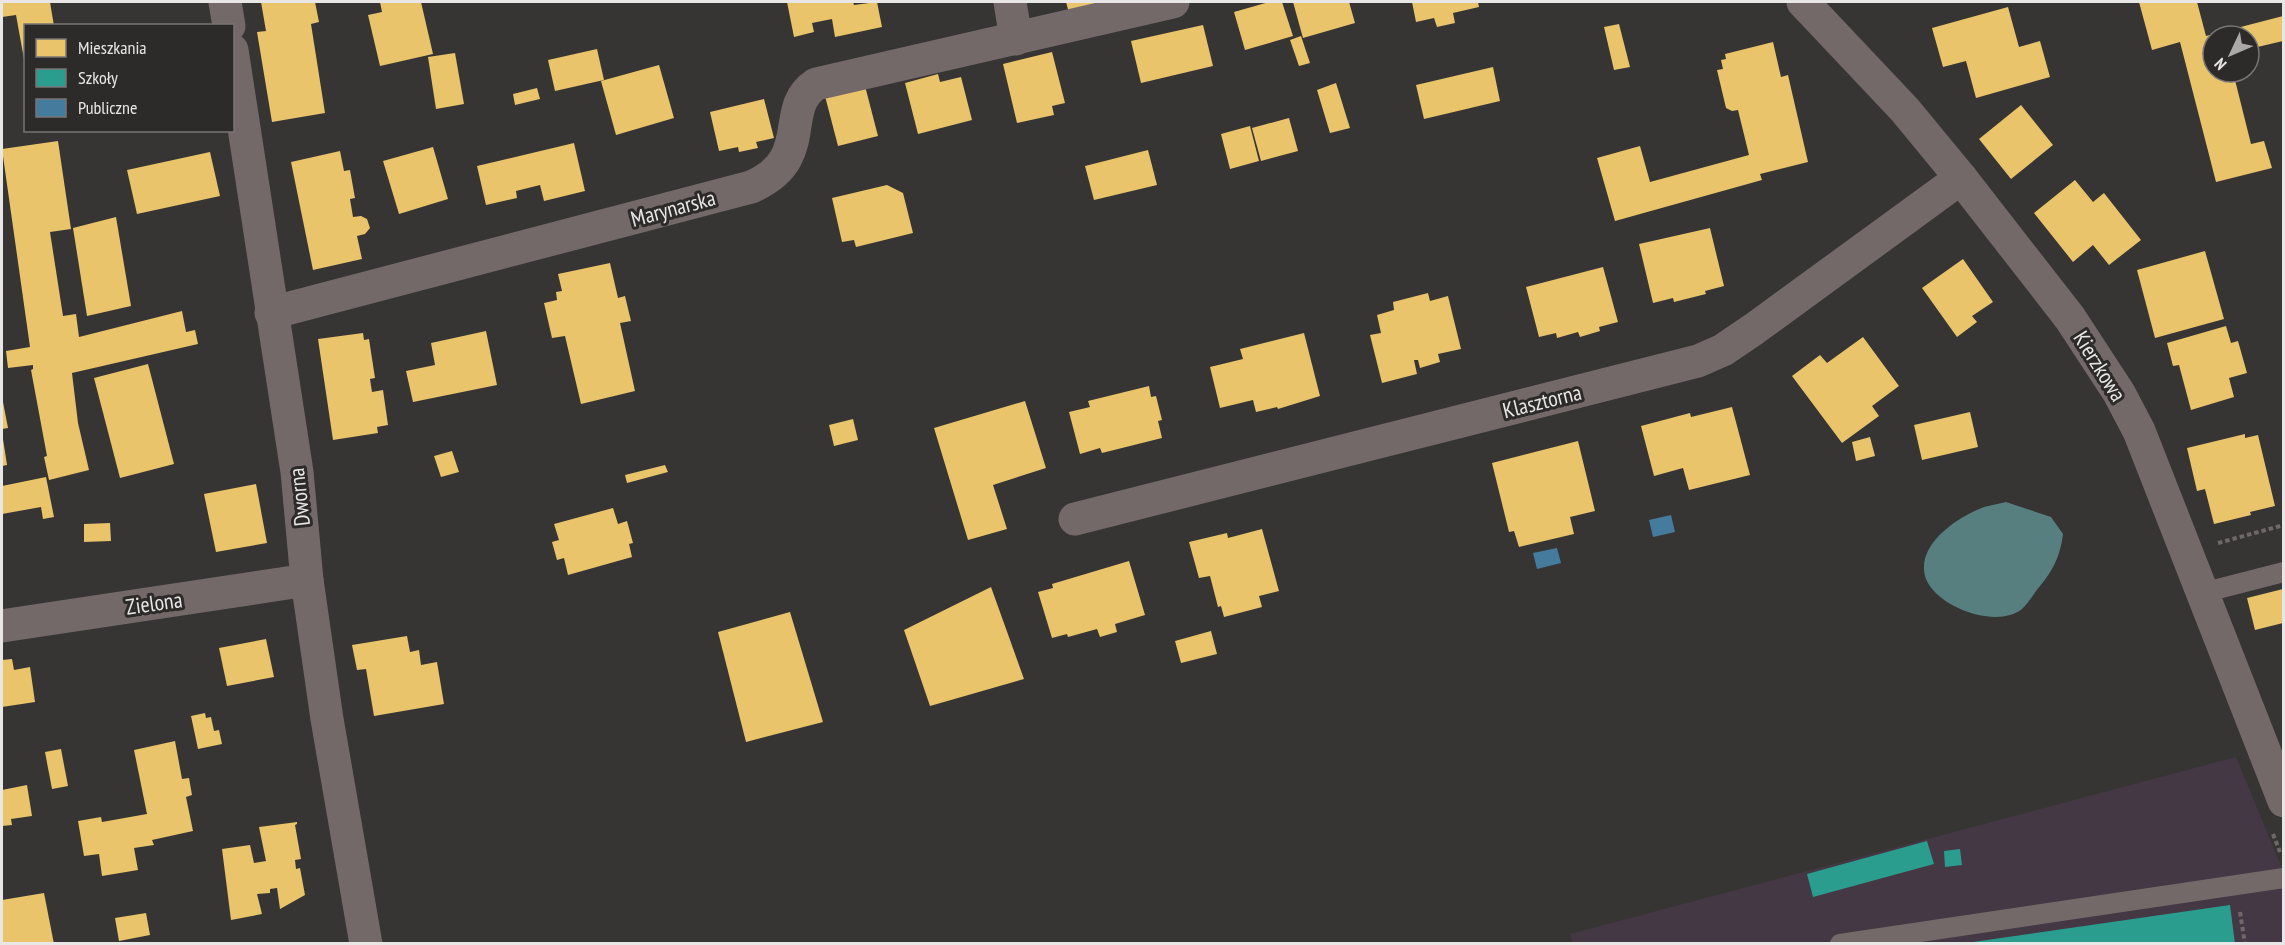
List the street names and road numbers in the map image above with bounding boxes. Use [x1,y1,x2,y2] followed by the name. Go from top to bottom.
[628,183,718,233] street label: Marynarska
[2067,325,2133,407] street label: Kierzkowa
[1500,378,1584,424] street label: Klasztorna
[282,467,316,527] street label: Dworna
[124,585,184,621] street label: Zielona

